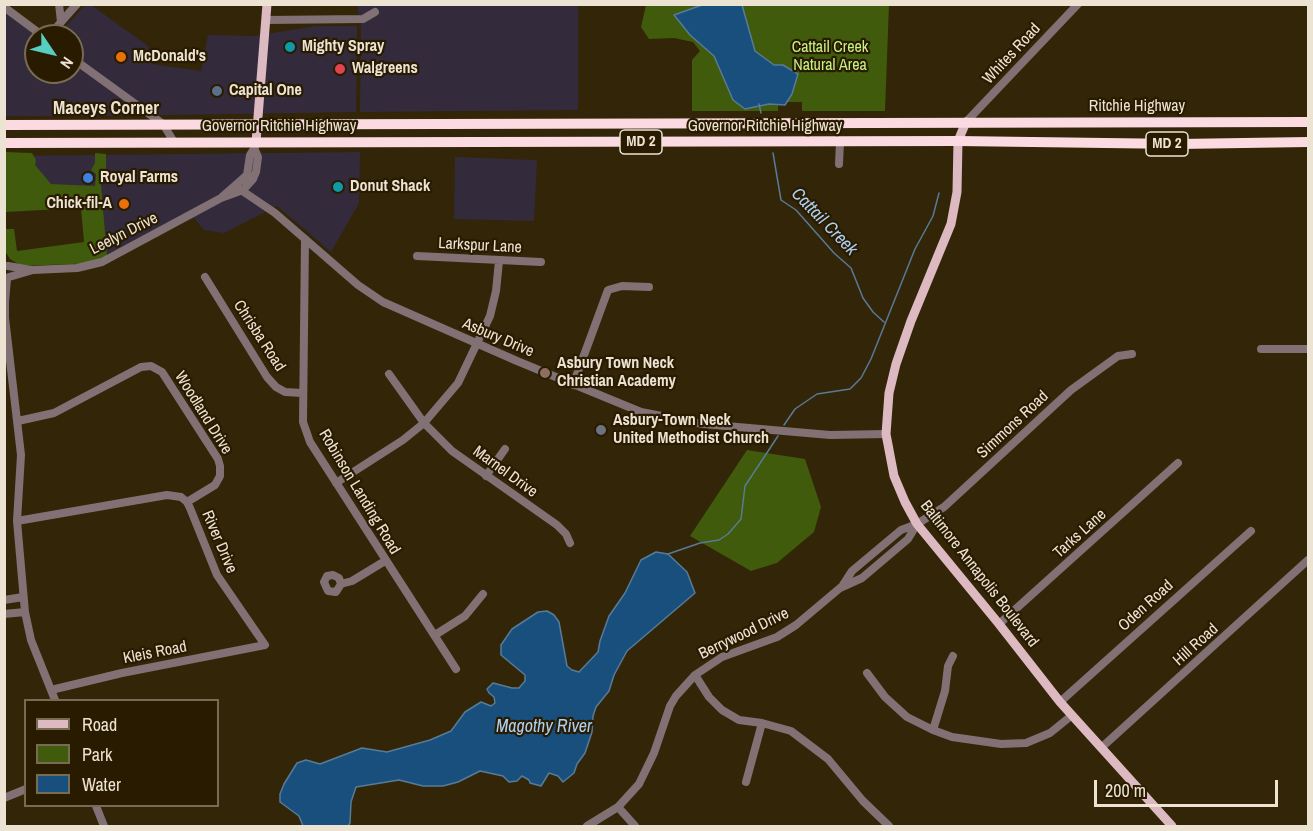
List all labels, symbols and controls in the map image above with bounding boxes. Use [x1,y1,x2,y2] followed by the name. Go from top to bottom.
[979,20,1045,88] street label: Whites Road
[24,24,84,84] north arrow
[302,37,384,57] place label: Mighty Spray
[792,38,868,76] park label: Cattail Creek Natural Area
[283,40,297,54] marker: Mighty Spray
[133,47,206,67] place label: McDonald's
[114,50,128,64] marker: McDonald's
[55,53,79,73] text: N
[352,59,418,79] place label: Walgreens
[333,62,347,76] marker: Walgreens
[229,81,302,101] place label: Capital One
[210,84,224,98] marker: Capital One
[1089,97,1185,117] street label: Ritchie Highway
[53,98,159,120] district label: Maceys Corner
[202,117,356,137] street label: Governor Ritchie Highway
[688,117,842,137] street label: Governor Ritchie Highway
[620,130,662,154] road number: MD 2
[1146,132,1188,156] road number: MD 2
[100,168,178,188] place label: Royal Farms
[81,171,95,185] marker: Royal Farms
[350,177,430,197] place label: Donut Shack
[331,180,345,194] marker: Donut Shack
[786,184,862,260] water label: Cattail Creek
[46,194,112,214] place label: Chick-fil-A
[117,197,131,211] marker: Chick-fil-A
[87,209,161,259] street label: Leelyn Drive
[438,234,522,258] street label: Larkspur Lane
[229,297,289,375] street label: Chrisba Road
[459,314,537,362] street label: Asbury Drive
[557,354,676,392] place label: Asbury Town Neck Christian Academy
[538,366,552,380] marker: Asbury Town Neck Christian Academy
[170,368,236,458] street label: Woodland Drive
[973,387,1053,463] street label: Simmons Road
[613,411,769,449] place label: Asbury-Town Neck United Methodist Church
[594,423,608,437] marker: Asbury-Town Neck United Methodist Church
[314,426,404,558] street label: Robinson Landing Road
[469,442,541,502] street label: Marnel Drive
[916,497,1042,651] street label: Baltimore Annapolis Boulevard
[1050,505,1110,563] street label: Tarks Lane
[197,508,241,576] street label: River Drive
[1115,576,1177,636] street label: Oden Road
[696,604,792,664] street label: Berrywood Drive
[1170,620,1222,670] street label: Hill Road
[122,637,188,669] street label: Kleis Road
[24,699,219,807] legend
[82,712,117,737] text: Road
[496,716,592,738] water label: Magothy River
[82,742,112,767] text: Park
[1097,768,1282,806] scale bar
[82,772,121,797] text: Water
[1105,778,1146,803] text: 200 m

